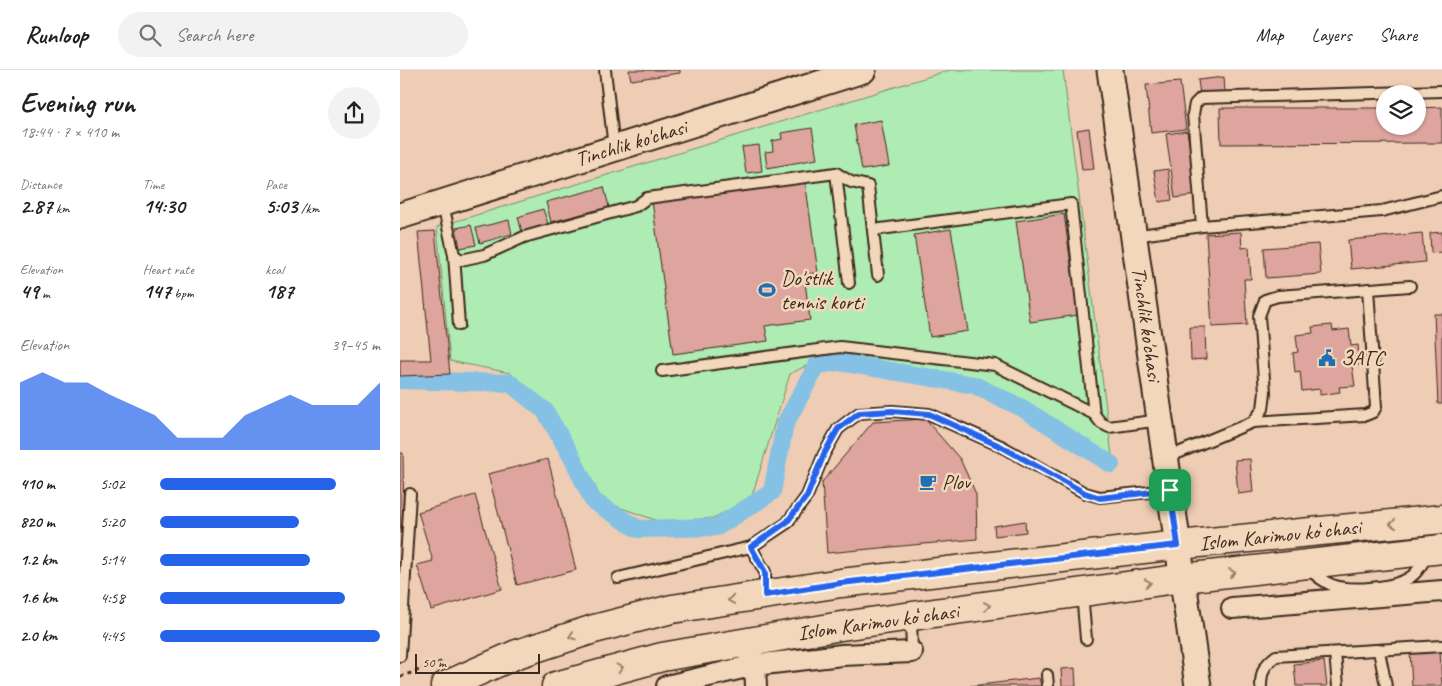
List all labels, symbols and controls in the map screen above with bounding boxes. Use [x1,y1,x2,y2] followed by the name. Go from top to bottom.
[118,12,468,57] search box
[25,20,88,50] text: Runloop
[136,21,164,49] icon: search
[176,23,253,47] text: Search here
[1256,24,1284,46] text: Map
[1312,24,1351,46] text: Layers
[1379,24,1417,46] text: Share
[20,85,135,120] text: Evening run
[1376,85,1426,135] map controls
[1376,85,1426,135] button: layers
[328,87,380,139] button: share
[572,113,693,172] street label: Tinchlik ko'chasi
[20,122,119,142] text: 18:44 · 7 × 410 m
[20,176,62,193] text: Distance
[143,176,164,193] text: Time
[265,176,287,193] text: Pace
[20,193,52,219] text: 2.87
[143,193,185,219] text: 14:30
[265,193,298,219] text: 5:03
[52,200,70,217] text: km
[298,200,319,217] text: /km
[20,261,63,278] text: Elevation
[143,261,194,278] text: Heart rate
[265,261,284,278] text: kcal
[781,265,867,315] place label: Do'stlik tennis korti
[1126,265,1168,386] street label: Tinchlik ko'chasi
[20,278,39,304] text: 49
[143,278,171,304] text: 147
[265,278,294,304] text: 187
[757,280,777,300] sports icon: Do'stlik tennis korti
[39,285,50,302] text: m
[171,285,194,302] text: bpm
[20,335,69,355] text: Elevation
[331,335,380,355] text: 39–45 m
[1341,345,1387,371] place label: ЗАГС
[1317,348,1337,368] public building icon: ЗАГС
[942,469,972,495] place label: Plov
[1149,469,1191,511] pin
[918,472,938,492] cafe icon: Plov
[20,474,55,494] text: 410 m
[100,474,125,494] text: 5:02
[1156,476,1184,504] icon: arrive
[20,512,55,532] text: 820 m
[100,512,125,532] text: 5:20
[1198,513,1365,556] street label: Islom Karimov koʻchasi
[1389,518,1397,529] one-way arrow
[20,550,57,570] text: 1.2 km
[100,550,125,570] text: 5:14
[1228,568,1236,579] one-way arrow
[1144,578,1152,589] one-way arrow
[20,588,58,608] text: 1.6 km
[100,588,125,608] text: 4:58
[726,594,734,605] one-way arrow
[796,597,963,646] street label: Islom Karimov koʻchasi
[983,601,991,612] one-way arrow
[20,626,57,646] text: 2.0 km
[100,626,125,646] text: 4:45
[569,630,577,640] one-way arrow
[415,651,540,674] scale bar
[422,654,446,671] text: 50 m
[615,663,624,674] one-way arrow

